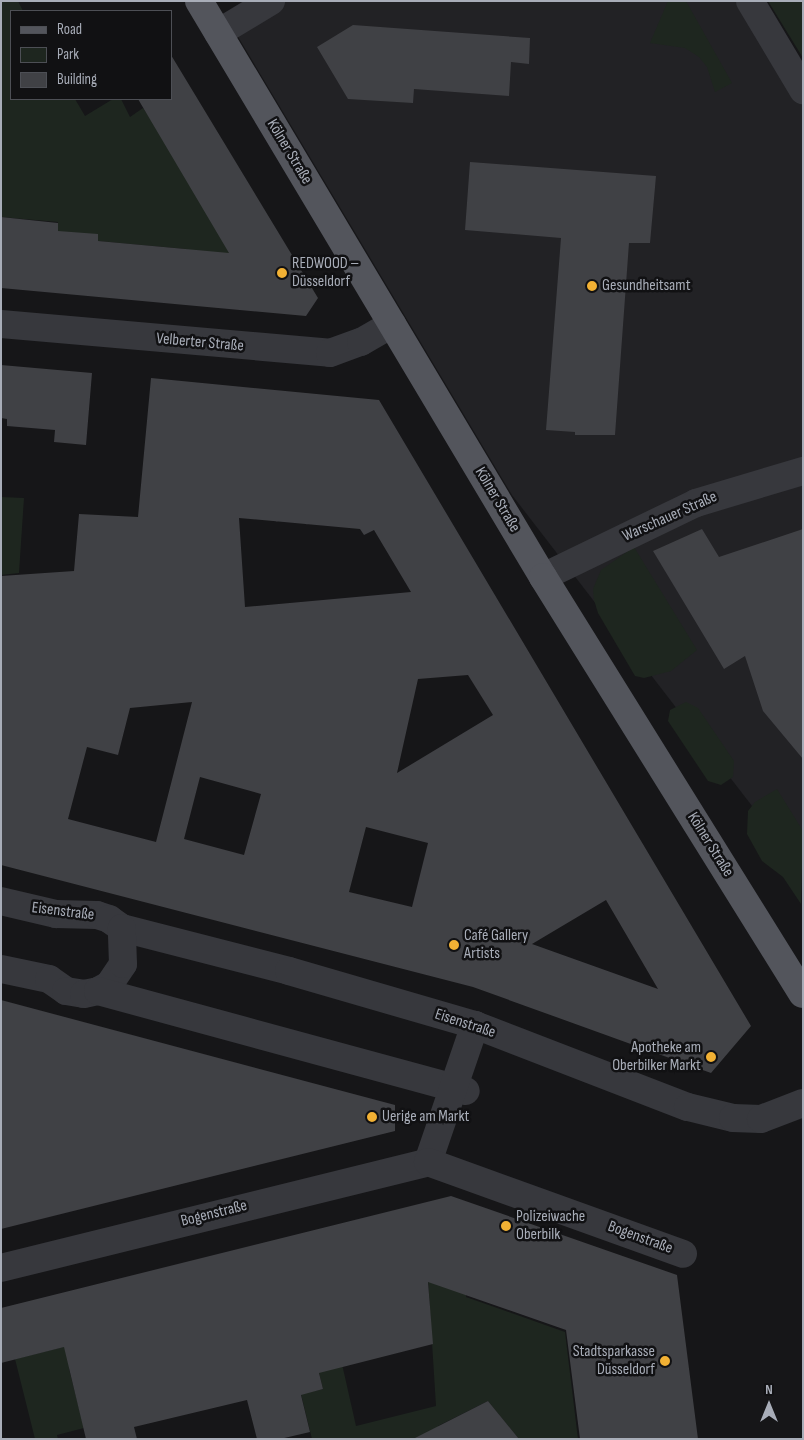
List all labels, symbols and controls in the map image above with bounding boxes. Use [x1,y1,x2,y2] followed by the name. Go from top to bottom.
[10,10,172,100] legend
[57,20,82,39] text: Road
[57,45,79,64] text: Park
[57,70,97,89] text: Building
[262,116,316,188] street label: Kölner Straße
[292,254,359,292] place label: REDWOOD – Düsseldorf
[276,267,288,279] marker: REDWOOD – Düsseldorf
[602,276,691,296] place label: Gesundheitsamt
[586,280,598,292] marker: Gesundheitsamt
[155,330,245,356] street label: Velberter Straße
[470,464,524,536] street label: Kölner Straße
[620,488,720,546] street label: Warschauer Straße
[683,809,737,881] street label: Kölner Straße
[31,899,95,925] street label: Eisenstraße
[464,926,528,964] place label: Café Gallery Artists
[448,939,460,951] marker: Café Gallery Artists
[432,1005,498,1043] street label: Eisenstraße
[612,1038,701,1076] place label: Apotheke am Oberbilker Markt
[705,1051,717,1063] marker: Apotheke am Oberbilker Markt
[382,1107,469,1127] place label: Uerige am Markt
[366,1111,378,1123] marker: Uerige am Markt
[179,1197,249,1231] street label: Bogenstraße
[516,1207,585,1245] place label: Polizeiwache Oberbilk
[605,1217,675,1259] street label: Bogenstraße
[500,1220,512,1232] marker: Polizeiwache Oberbilk
[573,1342,655,1380] place label: Stadtsparkasse Düsseldorf
[659,1355,671,1367] marker: Stadtsparkasse Düsseldorf
[744,1380,794,1430] north arrow
[765,1381,773,1398] text: N

